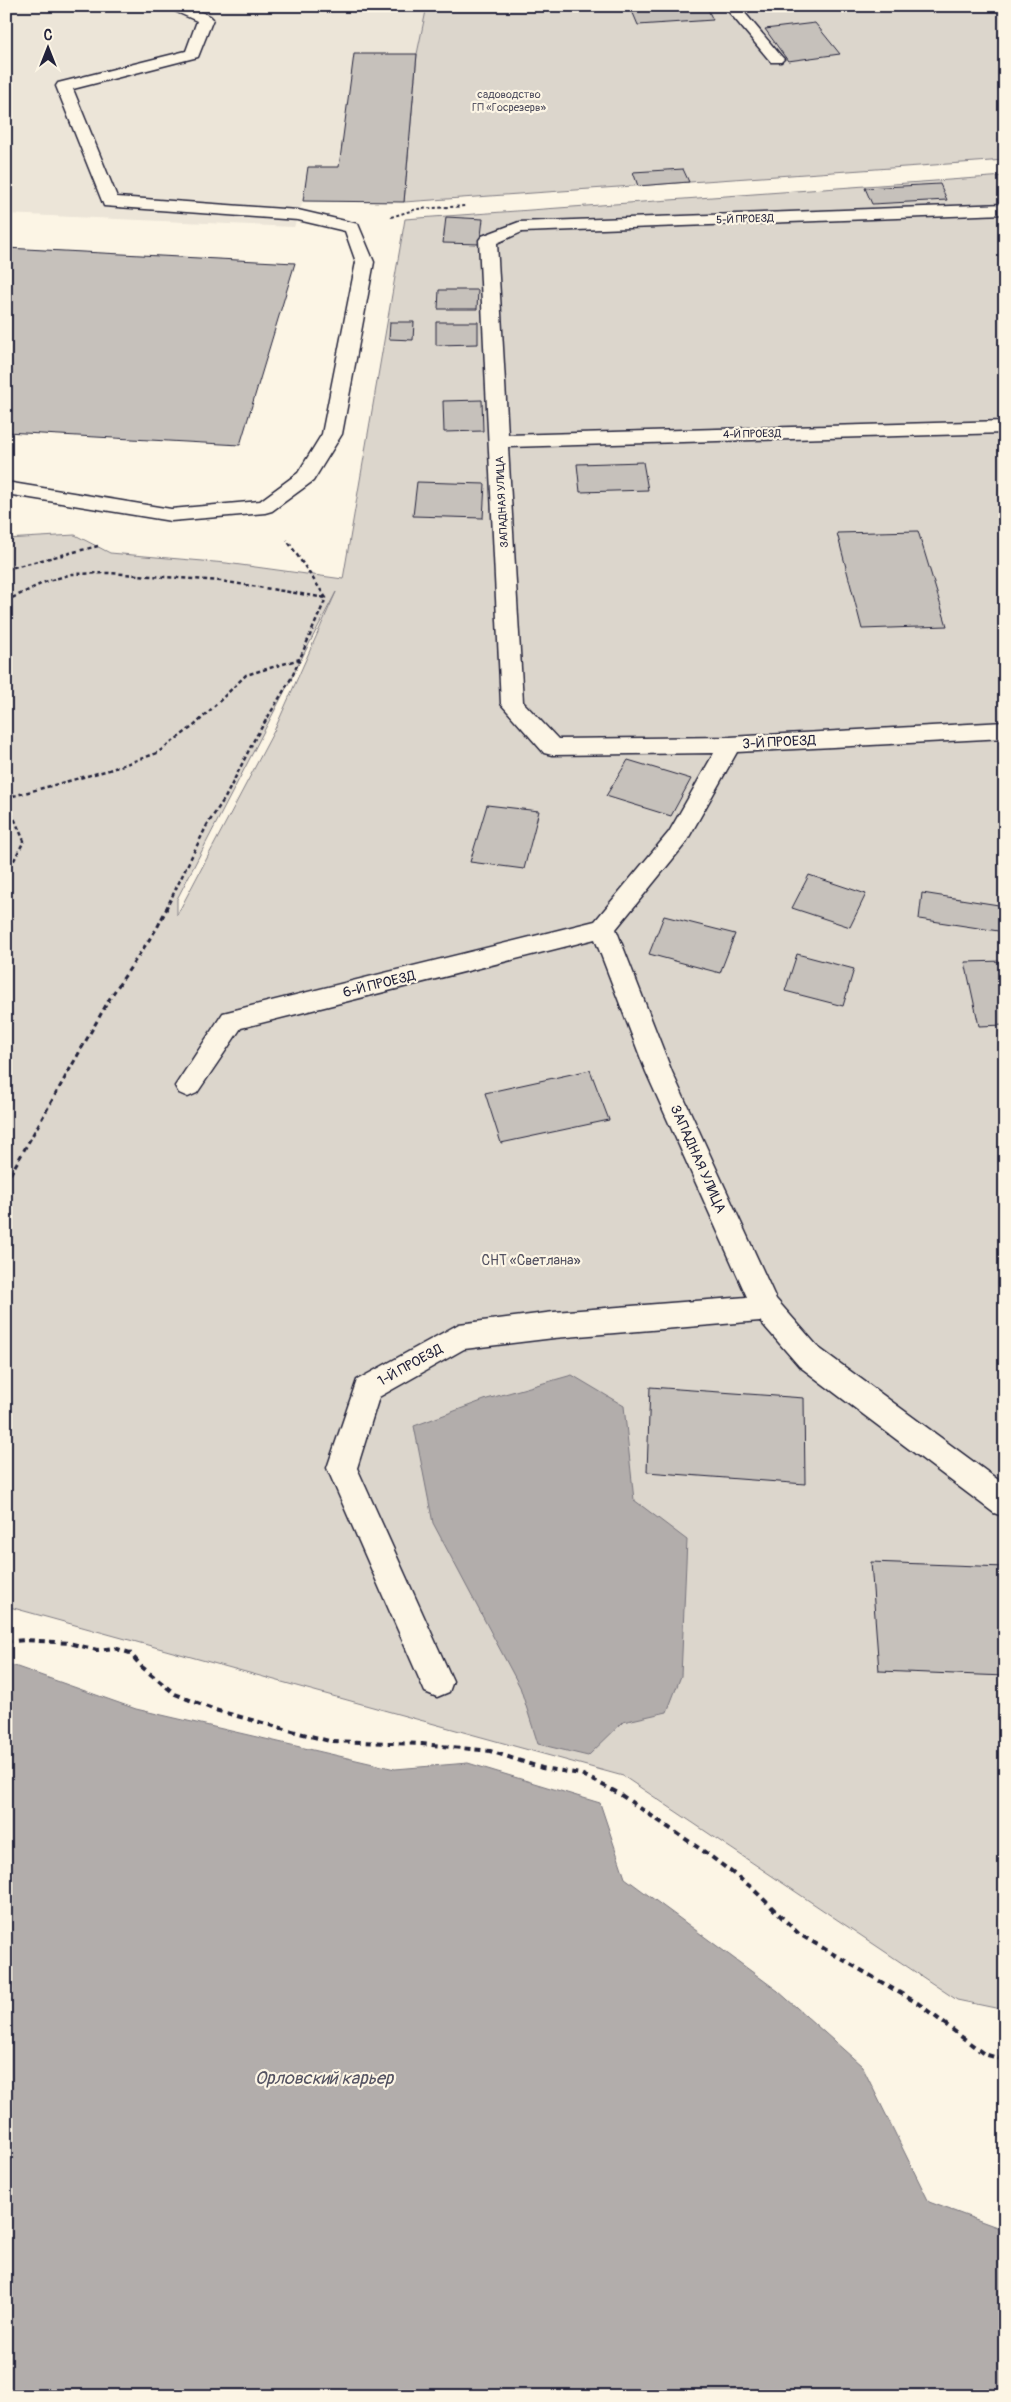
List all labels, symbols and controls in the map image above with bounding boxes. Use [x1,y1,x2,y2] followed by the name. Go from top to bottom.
[22,22,72,72] north arrow
[44,27,53,44] text: С
[472,88,546,114] park label: садоводство ГП «Госрезерв»
[716,211,774,227] street label: 5-Й ПРОЕЗД
[723,427,782,441] street label: 4-Й ПРОЕЗД
[493,456,511,548] street label: ЗАПАДНАЯ УЛИЦА
[742,732,817,752] street label: 3-Й ПРОЕЗД
[341,967,417,1001] street label: 6-Й ПРОЕЗД
[667,1102,729,1216] street label: ЗАПАДНАЯ УЛИЦА
[481,1252,581,1269] park label: СНТ «Светлана»
[375,1340,446,1390] street label: 1-Й ПРОЕЗД
[255,2067,395,2090] water label: Орловский карьер

